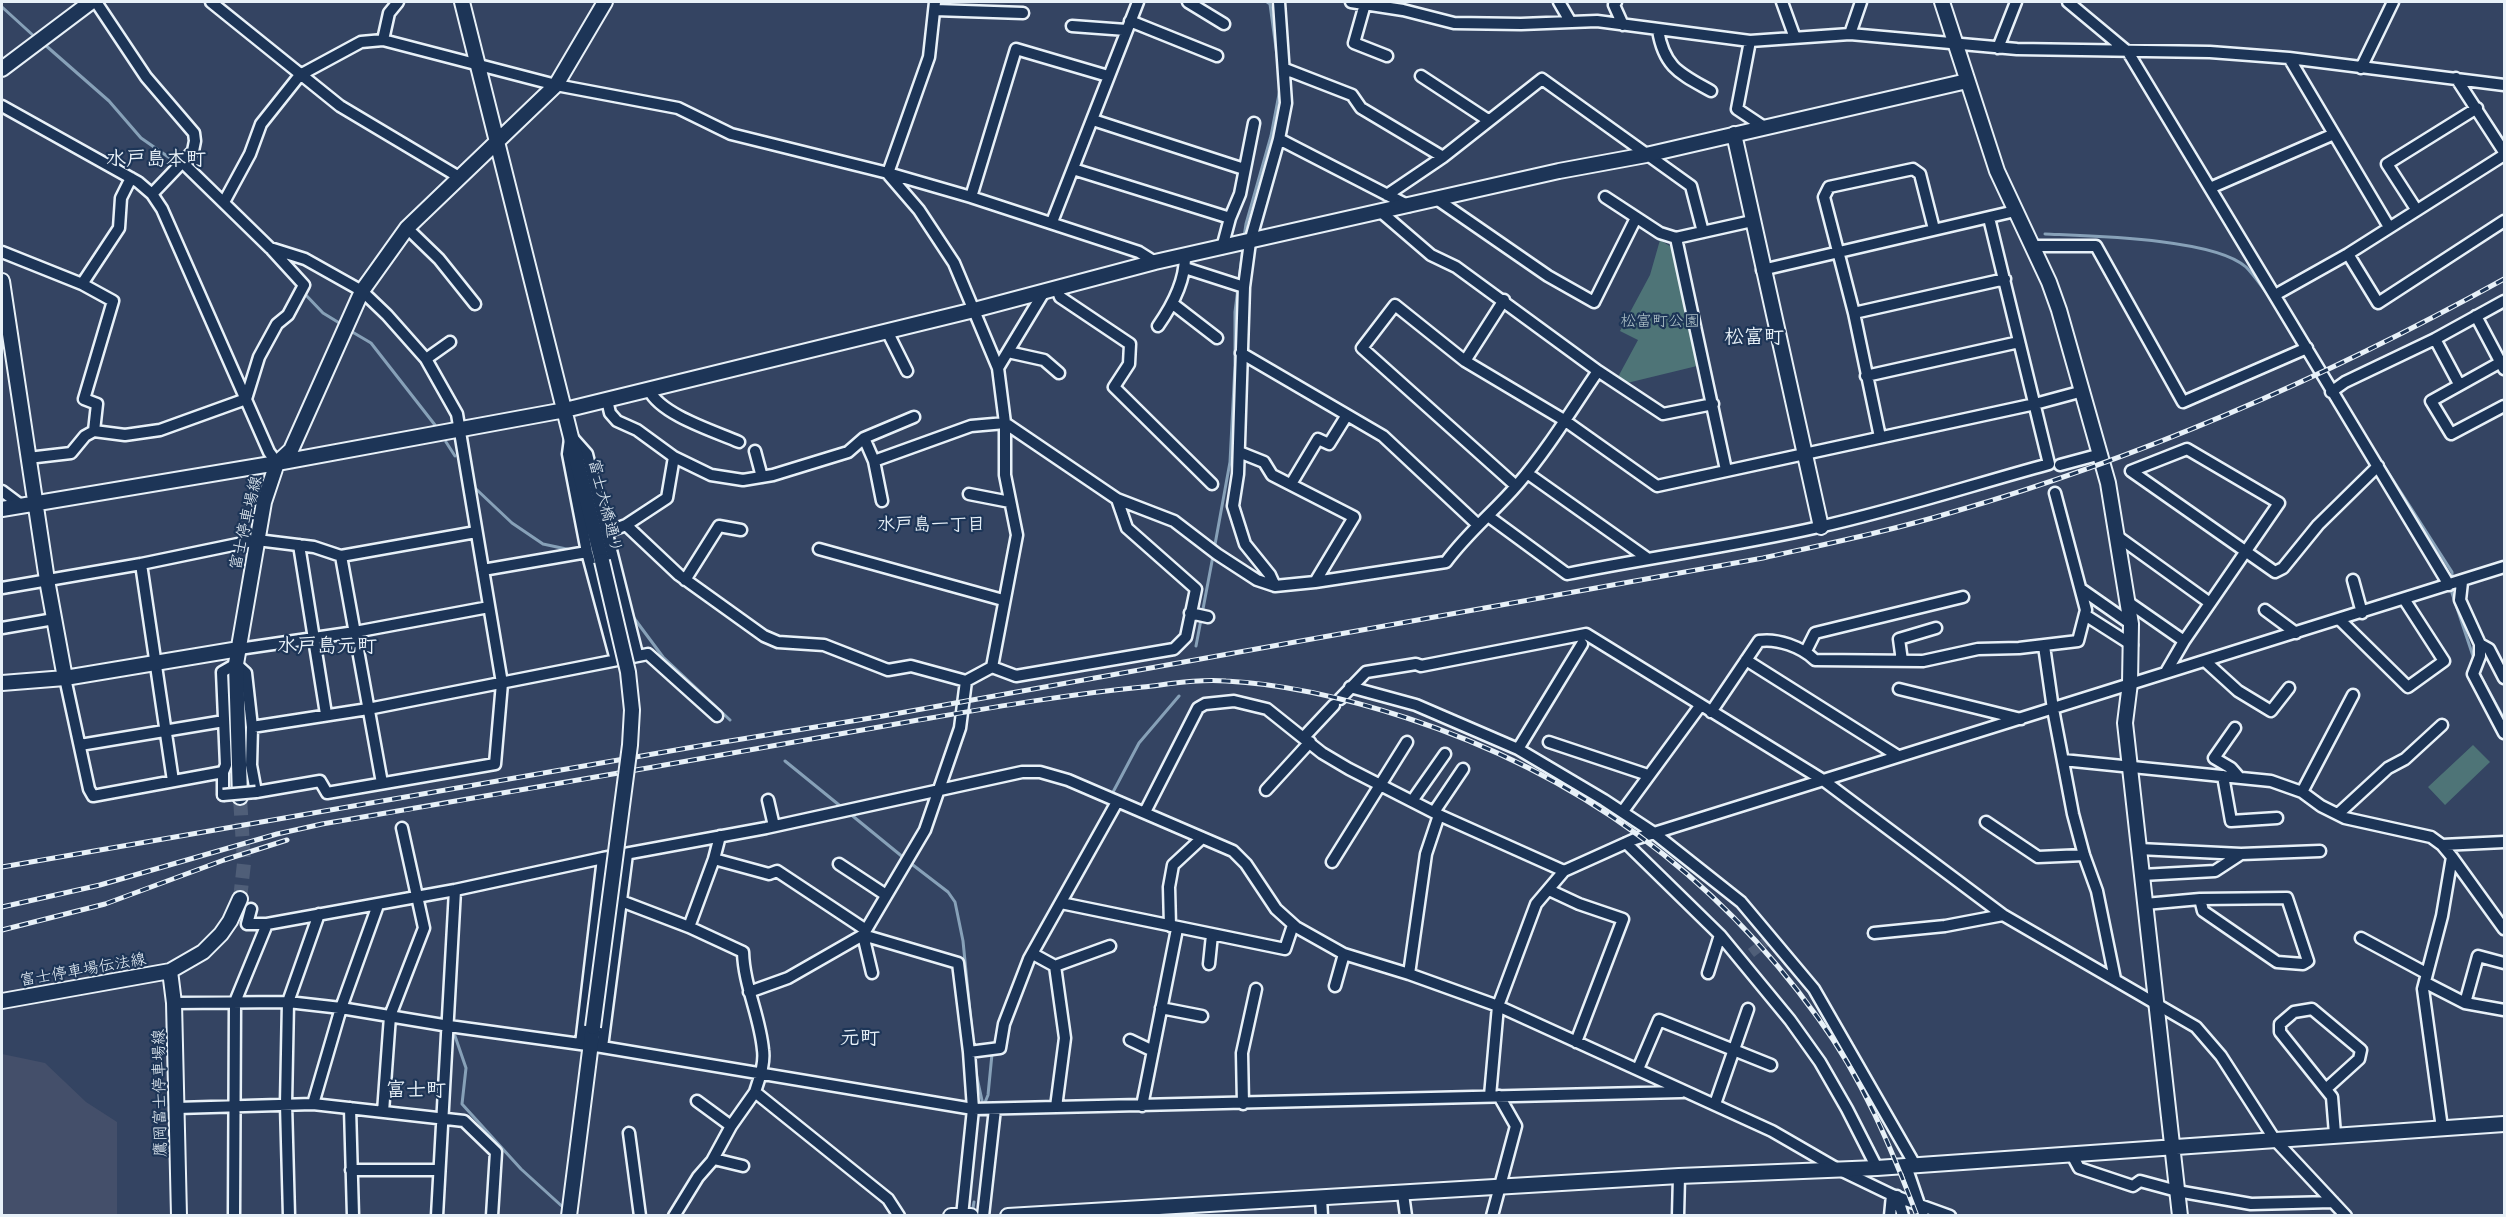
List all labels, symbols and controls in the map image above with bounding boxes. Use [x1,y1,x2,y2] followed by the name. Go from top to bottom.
[106,147,206,171] district label: 水戸島本町
[1620,311,1700,331] park label: 松富町公園
[1724,325,1784,349] district label: 松富町
[584,457,626,555] street label: 富士大橋通り
[226,474,266,572] street label: 富士停車場線
[877,514,985,536] district label: 水戸島一丁目
[277,634,377,658] district label: 水戸島元町
[18,949,148,991] street label: 富士停車場伝法線
[840,1026,880,1050] district label: 元町
[149,1029,171,1157] street label: 鷹岡富士停車場線
[386,1078,446,1102] district label: 富士町

